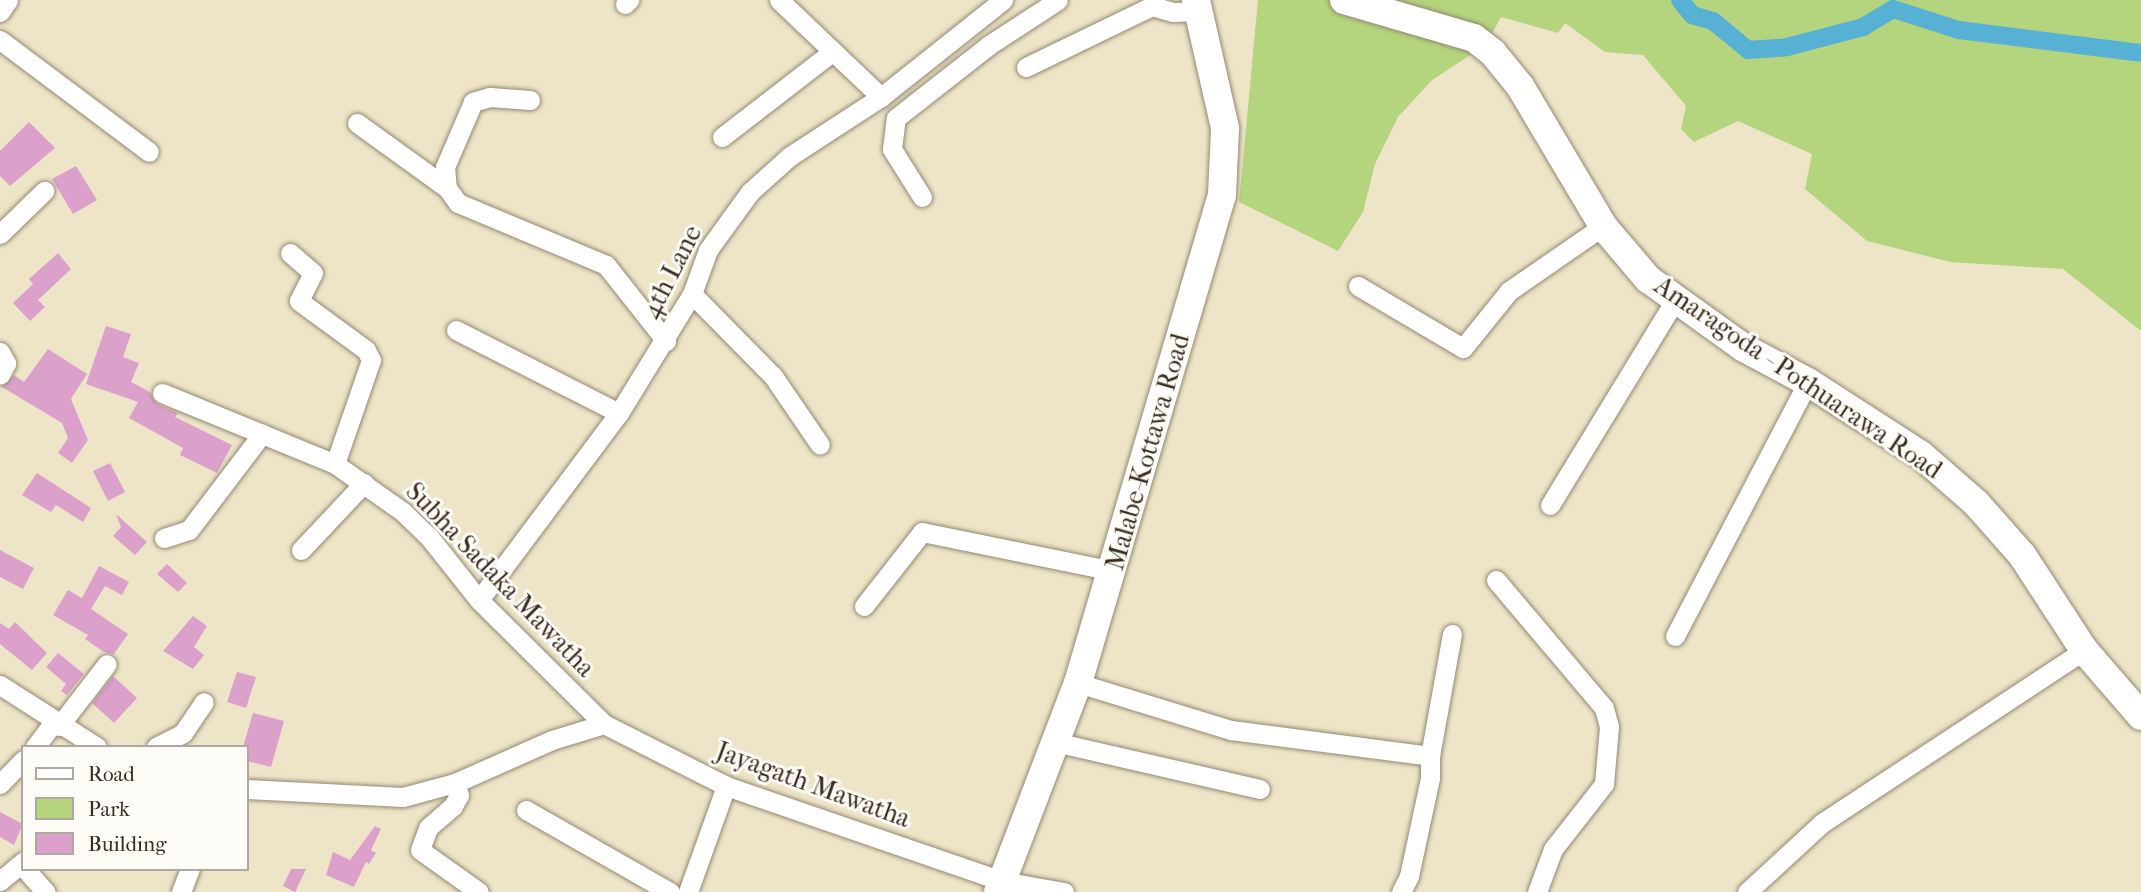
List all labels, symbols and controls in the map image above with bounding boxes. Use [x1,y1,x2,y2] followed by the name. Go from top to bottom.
[635,220,709,324] street label: 4th Lane
[1648,270,1948,486] street label: Amaragoda - Pothuarawa Road
[1099,330,1197,574] street label: Malabe-Kottawa Road
[399,476,601,684] street label: Subha Sadaka Mawatha
[712,735,914,835] street label: Jayagath Mawatha
[21,745,248,871] legend
[88,762,135,786] text: Road
[88,797,130,821] text: Park
[88,832,166,856] text: Building

